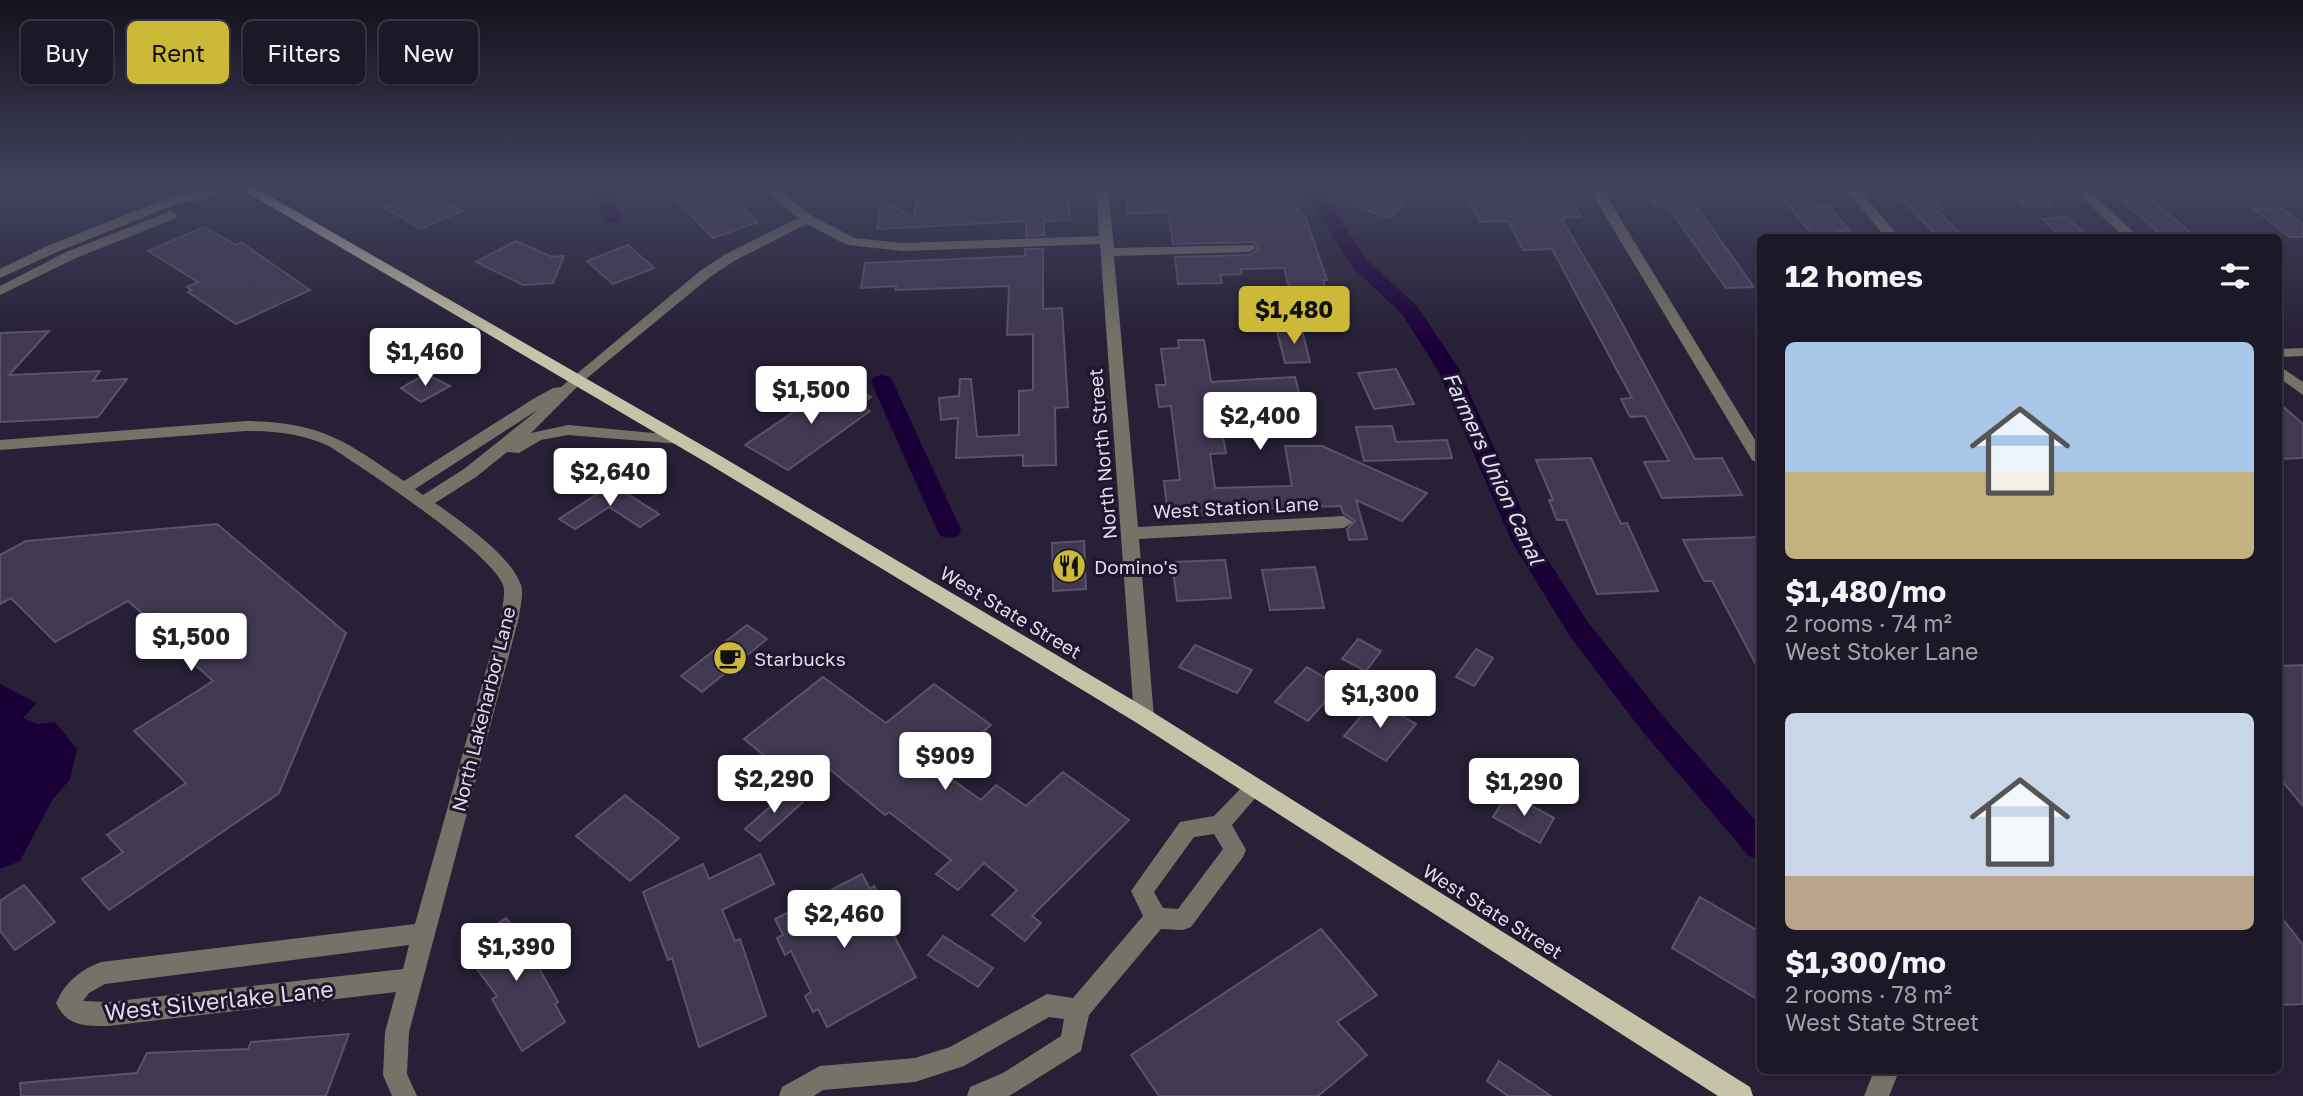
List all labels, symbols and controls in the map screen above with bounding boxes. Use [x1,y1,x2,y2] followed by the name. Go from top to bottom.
[21,21,113,84] chip: Buy
[127,21,229,84] chip: Rent
[243,21,365,84] chip: Filters
[379,21,478,84] chip: New
[2216,257,2254,295] icon: filters
[1785,258,1923,294] text: 12 homes
[1237,286,1351,346] pin: $1,480
[1255,295,1333,323] text: $1,480
[368,328,482,388] pin: $1,460
[386,337,464,365] text: $1,460
[754,366,868,426] pin: $1,500
[1438,367,1551,570] water label: Farmers Union Canal
[1083,368,1121,540] street label: North North Street
[772,375,850,403] text: $1,500
[1957,388,2083,514] icon: home
[1203,392,1317,452] pin: $2,400
[1219,401,1301,429] text: $2,400
[553,448,667,508] pin: $2,640
[570,457,650,485] text: $2,640
[1153,491,1319,523] street label: West Station Lane
[1050,547,1088,585] restaurant icon: Domino's
[1094,555,1178,578] place label: Domino's
[936,561,1086,663] street label: West State Street
[1785,573,1946,609] text: $1,480/mo
[446,604,520,814] street label: North Lakeharbor Lane
[1785,609,1952,637] text: 2 rooms · 74 m²
[134,614,248,673] pin: $1,500
[152,622,230,650] text: $1,500
[1785,637,1978,665] text: West Stoker Lane
[711,639,749,677] cafe icon: Starbucks
[754,647,846,670] place label: Starbucks
[1323,670,1437,730] pin: $1,300
[1341,679,1419,707] text: $1,300
[904,732,986,792] pin: $909
[915,741,975,769] text: $909
[717,756,831,815] pin: $2,290
[1467,758,1581,818] pin: $1,290
[1957,759,2083,885] icon: home
[734,764,814,792] text: $2,290
[1485,767,1563,795] text: $1,290
[1419,859,1567,963] street label: West State Street
[787,890,901,950] pin: $2,460
[804,899,884,927] text: $2,460
[459,923,573,983] pin: $1,390
[477,932,555,960] text: $1,390
[1785,944,1946,980] text: $1,300/mo
[103,974,335,1026] street label: West Silverlake Lane
[1785,980,1952,1008] text: 2 rooms · 78 m²
[1785,1008,1979,1036] text: West State Street

